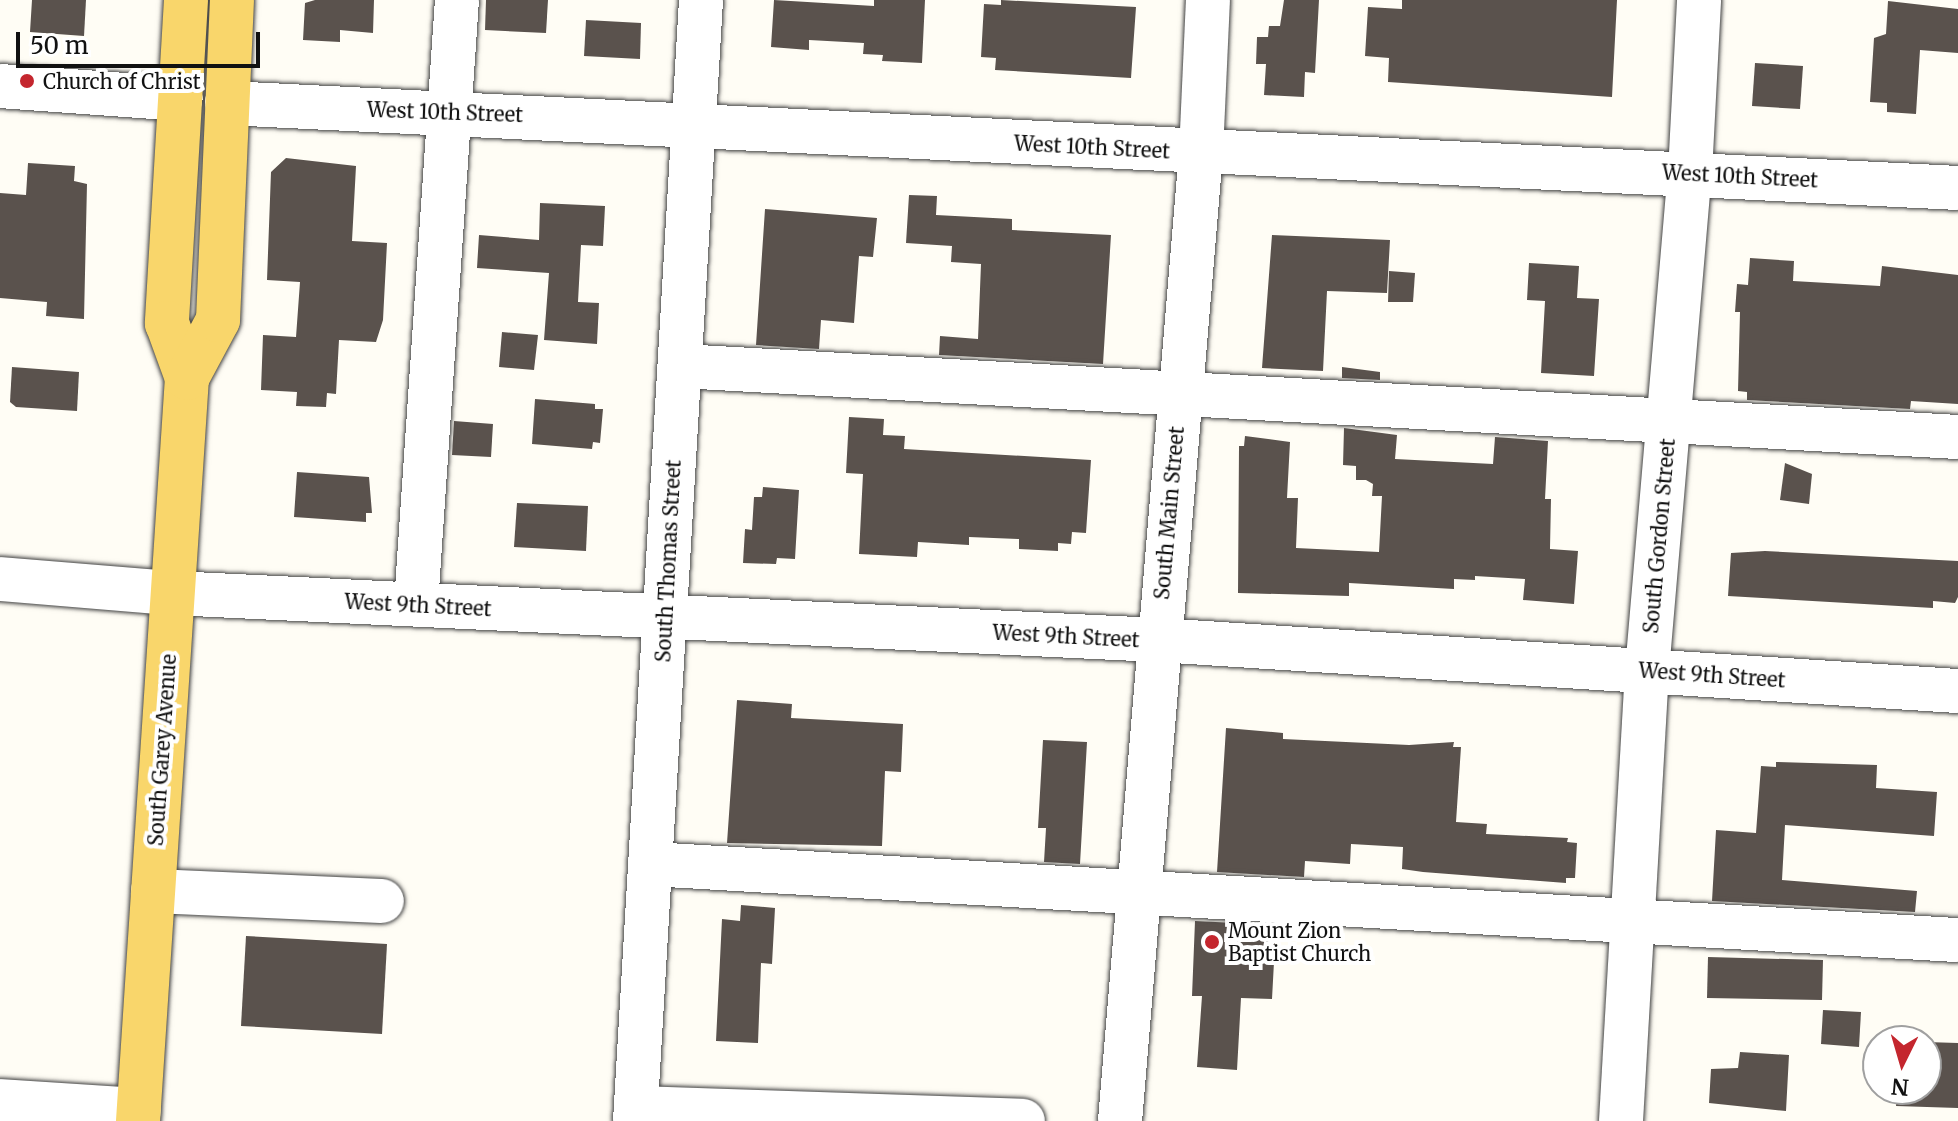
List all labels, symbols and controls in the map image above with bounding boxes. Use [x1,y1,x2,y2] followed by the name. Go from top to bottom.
[20,16,264,66] scale bar
[30,30,89,61] text: 50 m
[43,69,201,93] place label: Church of Christ
[18,72,36,90] marker: Church of Christ
[367,97,523,127] street label: West 10th Street
[1013,131,1171,163] street label: West 10th Street
[1661,160,1819,192] street label: West 10th Street
[1149,425,1189,601] street label: South Main Street
[1639,437,1679,635] street label: South Gordon Street
[651,459,685,663] street label: South Thomas Street
[344,589,492,621] street label: West 9th Street
[992,620,1140,652] street label: West 9th Street
[143,653,181,847] street label: South Garey Avenue
[1638,658,1786,692] street label: West 9th Street
[1228,918,1371,965] place label: Mount Zion Baptist Church
[1203,933,1221,951] marker: Mount Zion Baptist Church
[1862,1025,1942,1105] north arrow
[1890,1072,1910,1102] text: N

